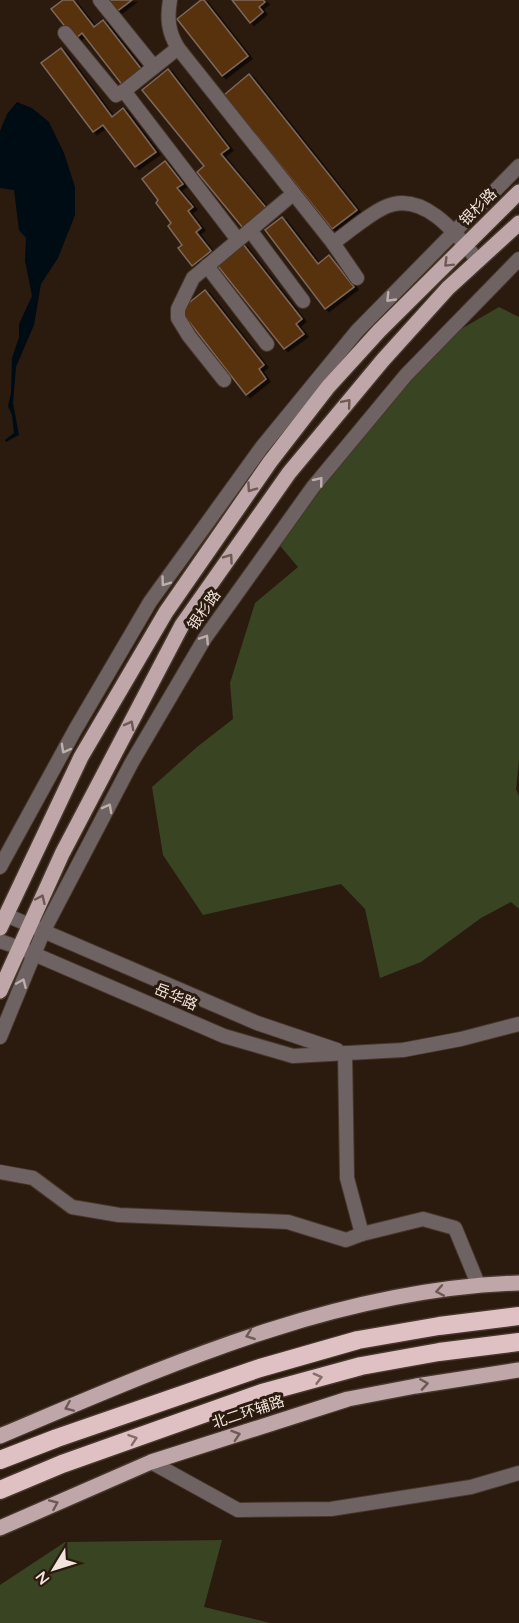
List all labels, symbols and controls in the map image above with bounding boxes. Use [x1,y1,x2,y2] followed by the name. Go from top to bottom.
[455,184,500,229] street label: 银杉路
[444,255,455,266] one-way arrow
[386,290,397,301] one-way arrow
[340,399,351,410] one-way arrow
[311,477,322,488] one-way arrow
[247,482,258,493] one-way arrow
[222,554,233,565] one-way arrow
[161,575,172,586] one-way arrow
[183,586,224,634] street label: 银杉路
[198,635,209,646] one-way arrow
[123,721,134,732] one-way arrow
[61,743,72,753] one-way arrow
[101,804,112,815] one-way arrow
[34,895,46,906] one-way arrow
[15,978,27,989] one-way arrow
[152,979,201,1014] street label: 岳华路
[435,1284,445,1297] one-way arrow
[246,1328,256,1341] one-way arrow
[312,1373,323,1385] one-way arrow
[419,1379,428,1391] one-way arrow
[209,1391,286,1432] street label: 北二环辅路
[64,1400,75,1412] one-way arrow
[230,1430,241,1442] one-way arrow
[127,1434,138,1447] one-way arrow
[47,1500,58,1512] one-way arrow
[24,1539,84,1599] north arrow
[31,1567,54,1589] text: N

